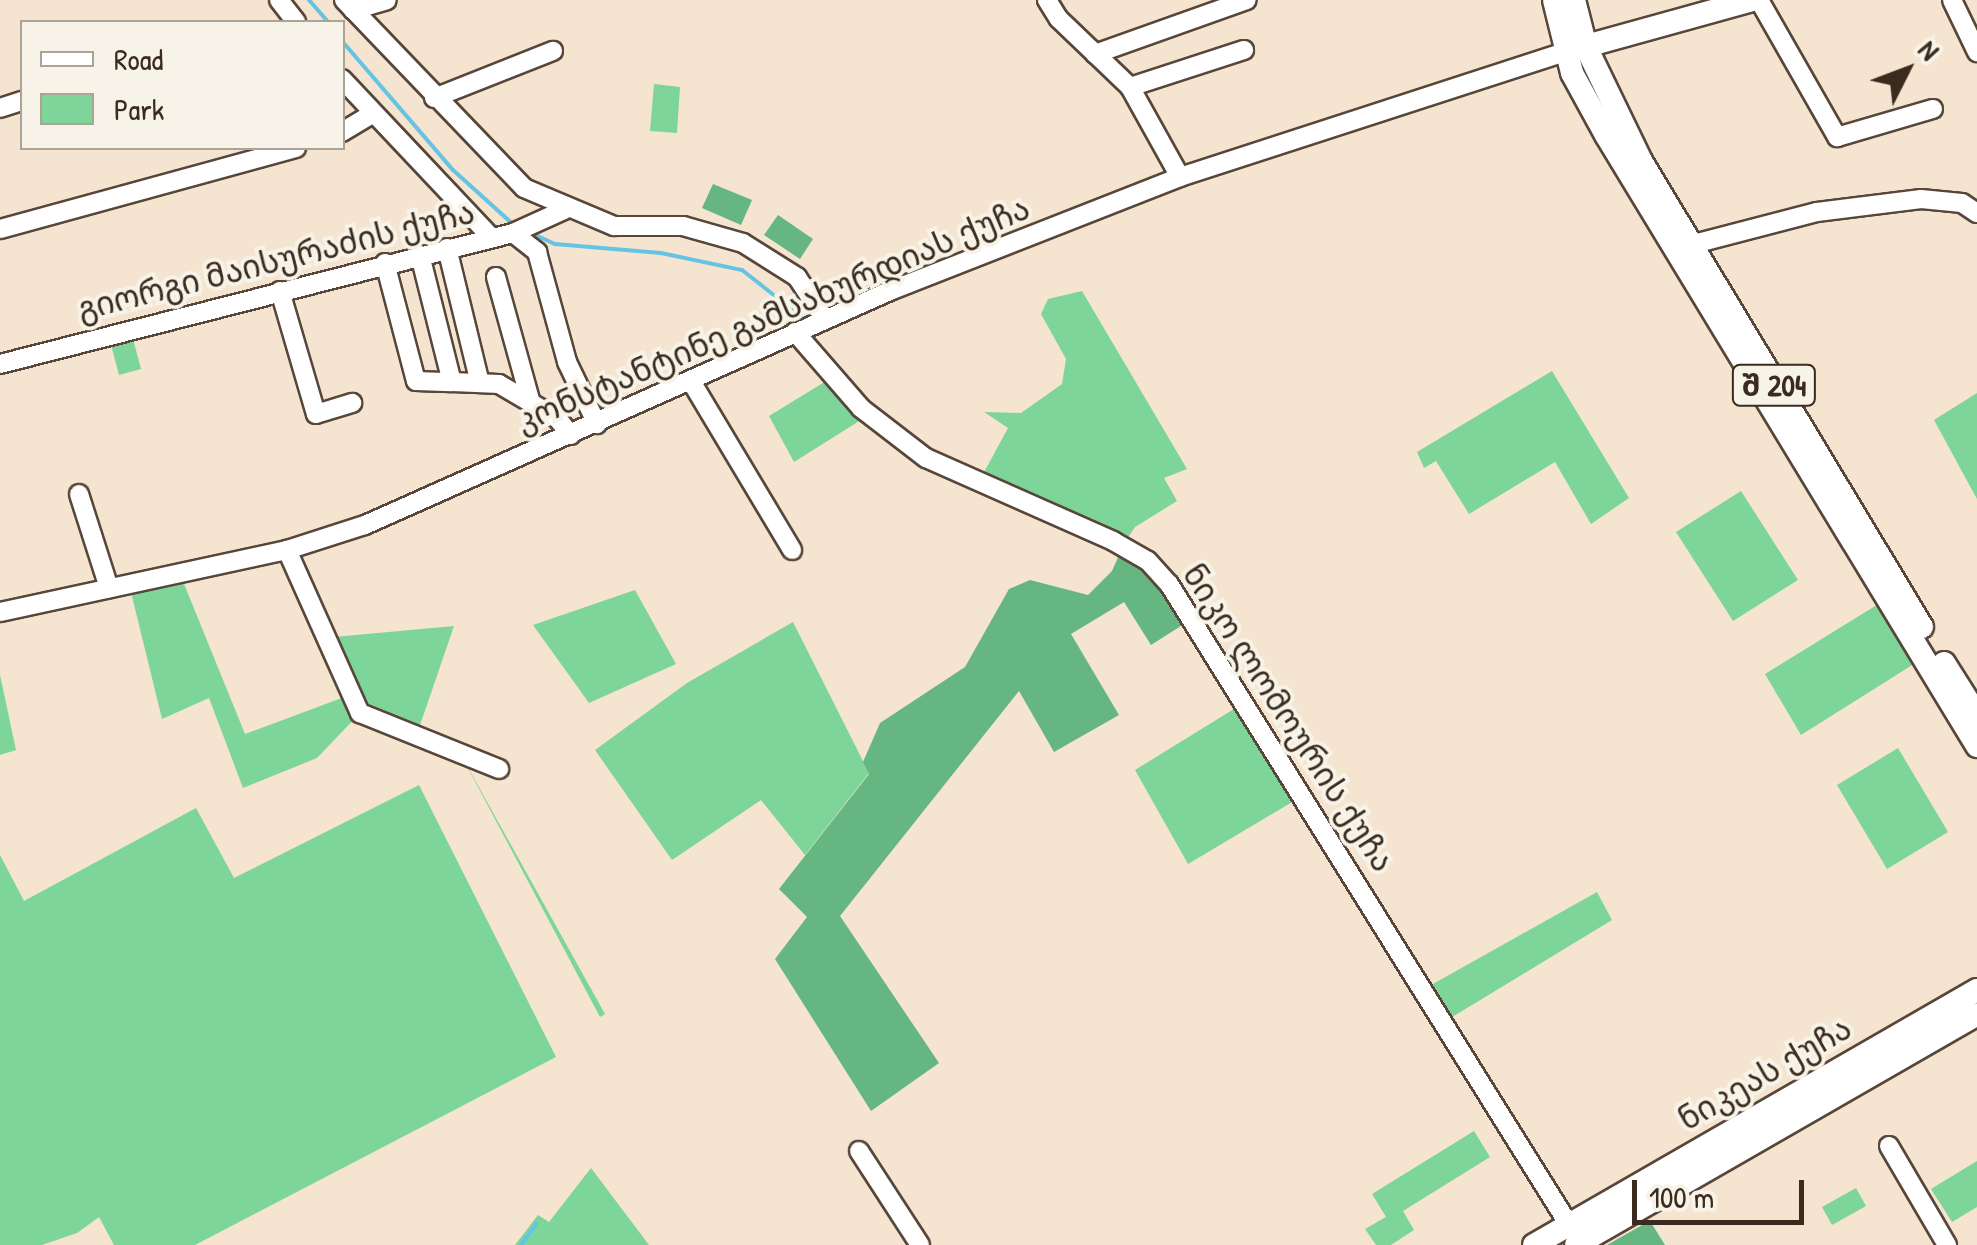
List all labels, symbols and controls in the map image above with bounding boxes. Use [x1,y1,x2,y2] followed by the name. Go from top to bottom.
[20,20,345,150] legend
[1857,20,1957,120] north arrow
[1910,32,1948,68] text: N
[114,39,163,79] text: Road
[114,89,164,129] text: Park
[510,189,1036,441] street label: კონსტანტინე გამსახურდიას ქუჩა
[74,193,478,329] street label: გიორგი მაისურაძის ქუჩა
[1732,360,1816,410] road number: შ 204
[1174,557,1402,879] street label: ნიკო ლომოურის ქუჩა
[1672,1009,1858,1139] street label: ნიკეას ქუჩა
[1637,1160,1810,1222] scale bar
[1649,1177,1714,1217] text: 100 m

